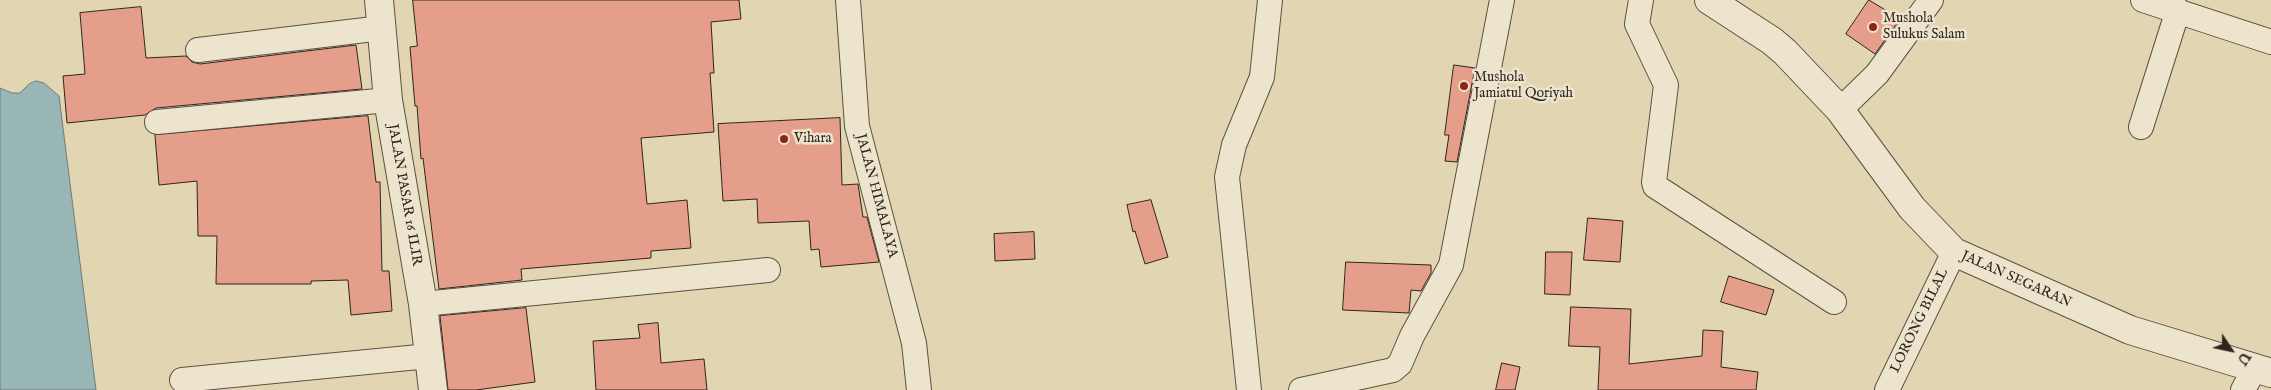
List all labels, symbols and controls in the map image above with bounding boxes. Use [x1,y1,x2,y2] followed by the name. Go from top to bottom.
[1883,11,1965,44] place label: Mushola Sulukus Salam
[1867,21,1879,33] marker: Mushola Sulukus Salam
[1474,70,1573,102] place label: Mushola Jamiatul Qoriyah
[1458,80,1470,92] marker: Mushola Jamiatul Qoriyah
[383,123,425,267] street label: JALAN PASAR 16 ILIR
[794,131,832,147] place label: Vihara
[851,132,901,260] street label: JALAN HIMALAYA
[778,133,790,145] marker: Vihara
[1958,248,2074,312] street label: JALAN SEGARAN
[1887,266,1953,376] street label: LORONG BILAL
[2206,325,2256,375] north arrow
[2233,348,2254,368] text: U

